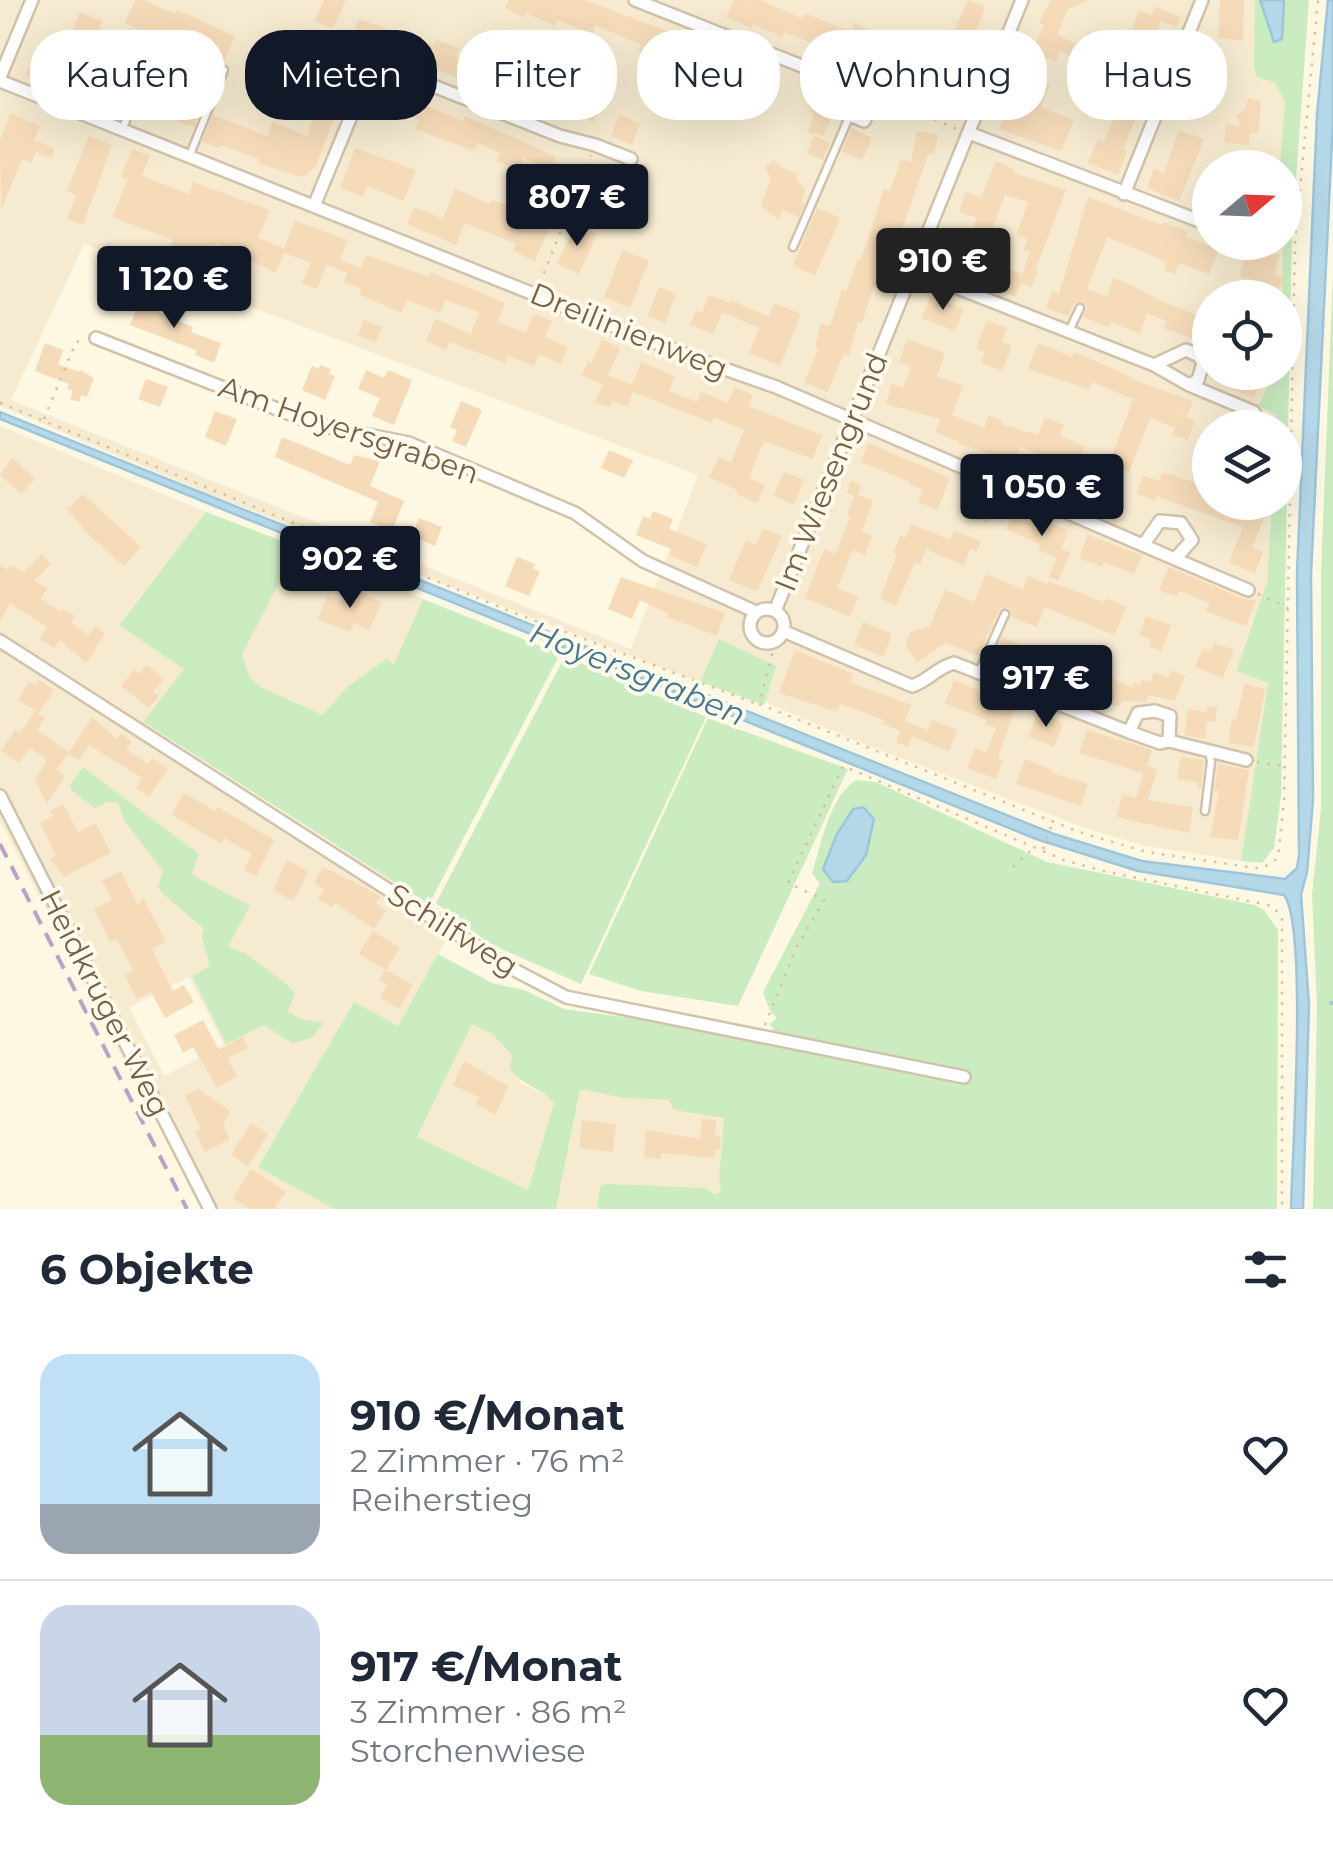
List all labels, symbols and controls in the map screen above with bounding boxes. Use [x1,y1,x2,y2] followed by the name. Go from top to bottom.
[30,30,225,120] chip: Kaufen
[245,30,437,120] chip: Mieten
[457,30,617,120] chip: Filter
[637,30,780,120] chip: Neu
[800,30,1047,120] chip: Wohnung
[1067,30,1227,120] chip: Haus
[1192,150,1302,260] north arrow
[1192,150,1302,520] map controls
[507,164,647,249] pin: 807 €
[528,177,626,216] text: 807 €
[873,228,1013,313] pin: 910 €
[898,241,988,280] text: 910 €
[82,246,266,331] pin: 1 120 €
[119,259,229,298] text: 1 120 €
[525,275,733,387] street label: Dreilinienweg
[1192,280,1302,390] button: locate
[766,347,896,597] street label: Im Wiesengrund
[214,368,484,492] street label: Am Hoyersgraben
[1192,410,1302,520] button: layers
[950,454,1134,539] pin: 1 050 €
[982,467,1102,506] text: 1 050 €
[280,526,420,611] pin: 902 €
[302,539,398,578] text: 902 €
[525,612,751,734] water label: Hoyersgraben
[976,645,1116,730] pin: 917 €
[1002,658,1090,697] text: 917 €
[381,875,525,985] street label: Schilfweg
[32,883,178,1123] street label: Heidkruger Weg
[1238,1242,1293,1297] icon: filters
[40,1243,254,1295] text: 6 Objekte
[350,1389,625,1441] text: 910 €/Monat
[120,1394,240,1514] icon: home
[1238,1427,1293,1482] icon: heart
[350,1441,625,1480] text: 2 Zimmer · 76 m²
[350,1480,533,1519] text: Reiherstieg
[350,1640,622,1692] text: 917 €/Monat
[120,1645,240,1765] icon: home
[1238,1678,1293,1733] icon: heart
[350,1692,627,1731] text: 3 Zimmer · 86 m²
[350,1731,586,1770] text: Storchenwiese

